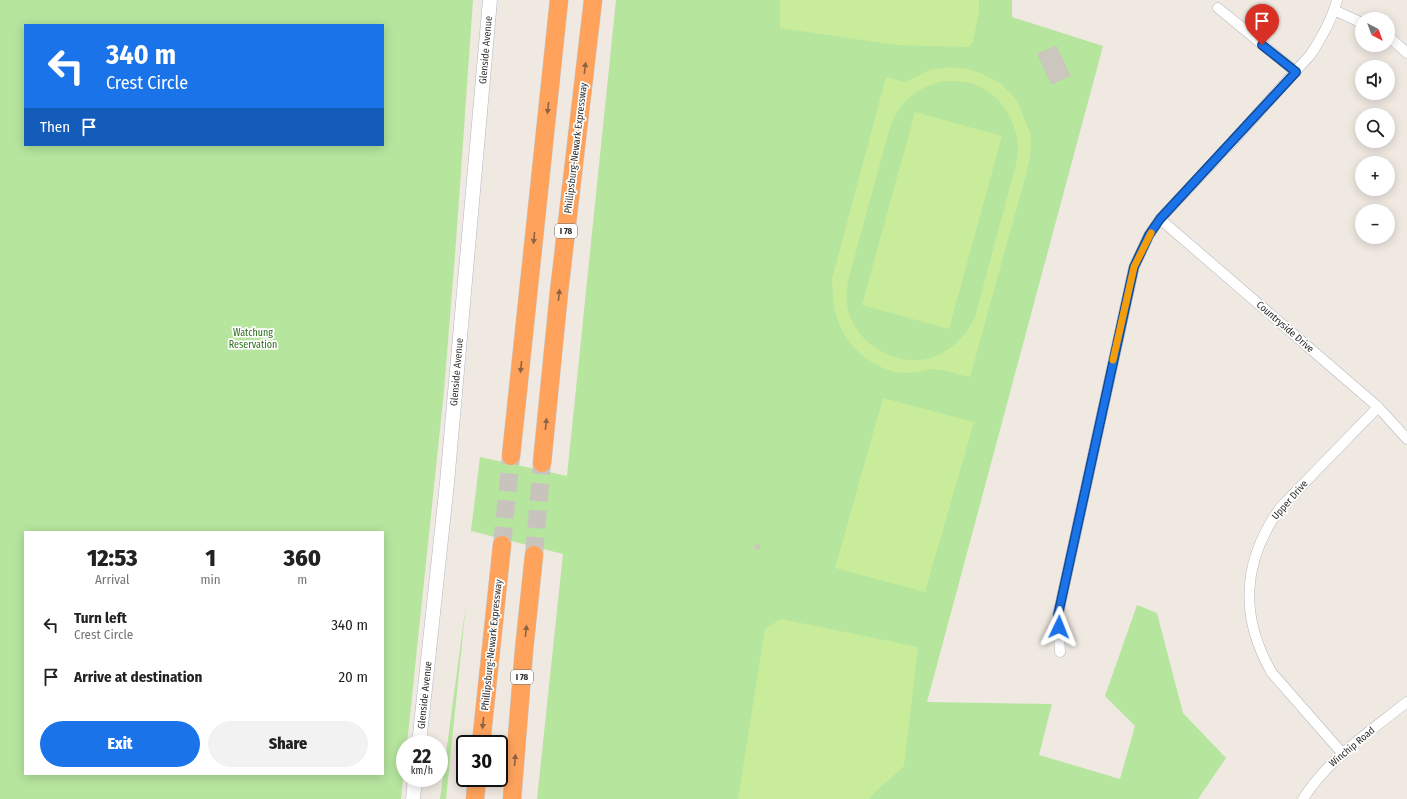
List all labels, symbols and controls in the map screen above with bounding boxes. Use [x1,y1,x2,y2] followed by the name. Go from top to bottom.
[1245,4,1279,45] pin
[1251,10,1273,32] icon: arrive
[1355,12,1395,52] north arrow
[1355,12,1395,244] map controls
[477,16,495,84] street label: Glenside Avenue
[106,38,176,71] text: 340 m
[40,40,92,92] icon: left
[1355,60,1395,100] button: sound
[582,62,589,74] one-way arrow
[106,72,188,94] text: Crest Circle
[562,81,590,214] street label: Phillipsburg-Newark Expressway
[545,102,551,114] one-way arrow
[1355,108,1395,148] button: search
[78,116,100,138] icon: arrive
[40,118,70,136] text: Then
[1355,156,1395,196] button: +
[1355,204,1395,244] button: −
[555,224,577,238] road number: I 78
[531,232,538,244] one-way arrow
[556,289,562,301] one-way arrow
[1254,299,1316,355] street label: Countryside Drive
[229,327,277,351] park label: Watchung Reservation
[448,338,466,406] street label: Glenside Avenue
[518,361,524,373] one-way arrow
[543,418,550,430] one-way arrow
[1270,478,1310,522] street label: Upper Drive
[87,544,138,572] text: 12:53
[205,544,216,572] text: 1
[284,544,321,572] text: 360
[95,572,129,587] text: Arrival
[201,572,221,587] text: min
[297,572,307,587] text: m
[479,578,505,711] street label: Phillipsburg-Newark Expressway
[1038,606,1080,648] position arrow
[74,609,127,627] text: Turn left
[40,614,62,636] icon: left
[331,616,368,634] text: 340 m
[523,625,529,637] one-way arrow
[74,627,133,642] text: Crest Circle
[415,660,435,729] street label: Glenside Avenue
[40,666,62,688] icon: arrive
[74,668,202,686] text: Arrive at destination
[339,668,368,686] text: 20 m
[511,670,533,684] road number: I 78
[480,717,486,729] one-way arrow
[40,721,200,767] button: Exit
[208,721,368,767] button: Share
[1327,724,1377,770] street label: Winchip Road
[456,735,508,787] speed limit sign: 30
[413,744,431,768] text: 22
[511,754,518,766] one-way arrow
[411,765,433,777] text: km/h

